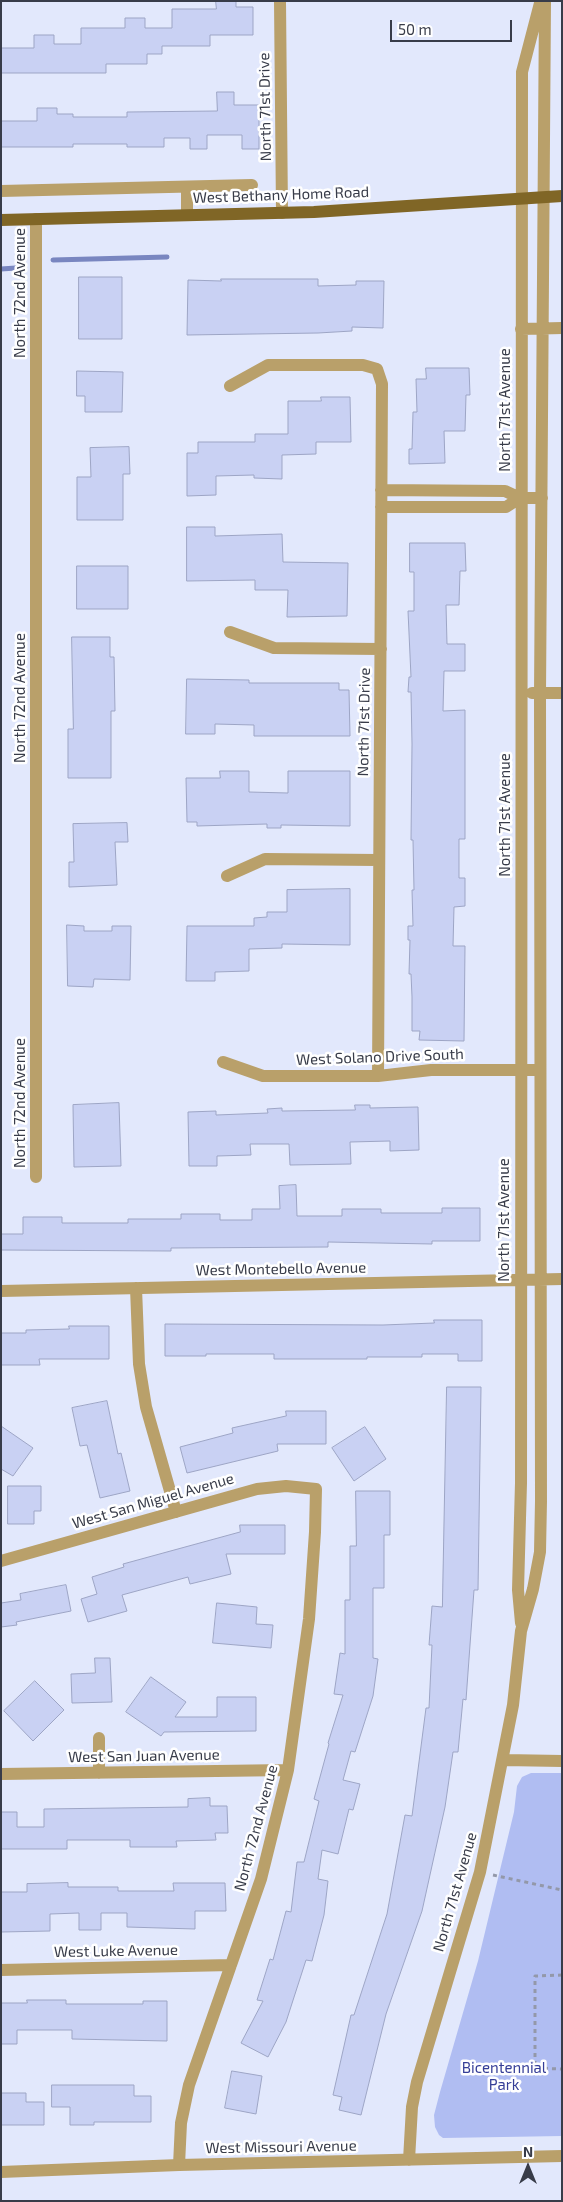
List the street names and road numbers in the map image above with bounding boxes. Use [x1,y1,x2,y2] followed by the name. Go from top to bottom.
[255,52,275,162] street label: North 71st Drive
[193,183,369,207] street label: West Bethany Home Road
[11,228,29,358] street label: North 72nd Avenue
[496,348,514,472] street label: North 71st Avenue
[11,633,29,763] street label: North 72nd Avenue
[354,667,374,777] street label: North 71st Drive
[496,753,514,877] street label: North 71st Avenue
[11,1038,29,1168] street label: North 72nd Avenue
[296,1045,464,1069] street label: West Solano Drive South
[495,1158,513,1282] street label: North 71st Avenue
[196,1259,366,1279] street label: West Montebello Avenue
[70,1469,236,1533] street label: West San Miguel Avenue
[68,1746,220,1766] street label: West San Juan Avenue
[230,1763,282,1893] street label: North 72nd Avenue
[429,1830,481,1954] street label: North 71st Avenue
[54,1941,178,1961] street label: West Luke Avenue
[205,2137,357,2157] street label: West Missouri Avenue

